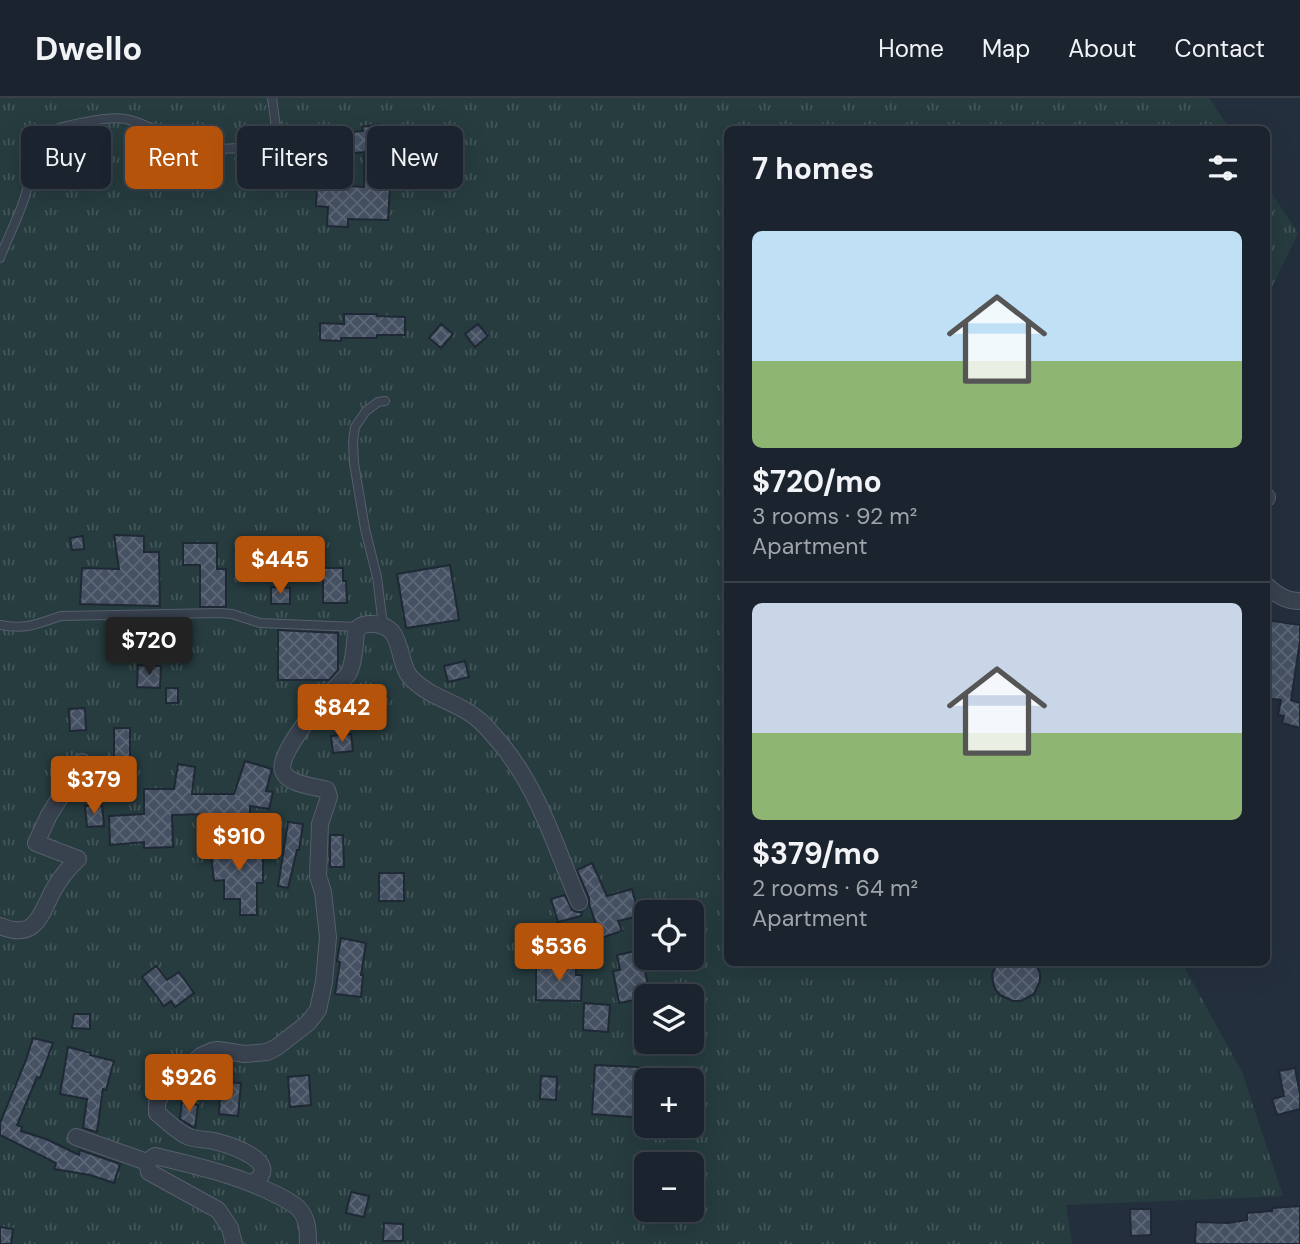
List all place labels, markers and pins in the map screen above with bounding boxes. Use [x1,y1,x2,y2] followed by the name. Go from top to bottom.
[239,536,321,596] pin: $445
[108,618,190,677] pin: $720
[301,684,383,744] pin: $842
[53,756,135,816] pin: $379
[198,814,280,873] pin: $910
[518,924,600,983] pin: $536
[148,1054,230,1114] pin: $926

